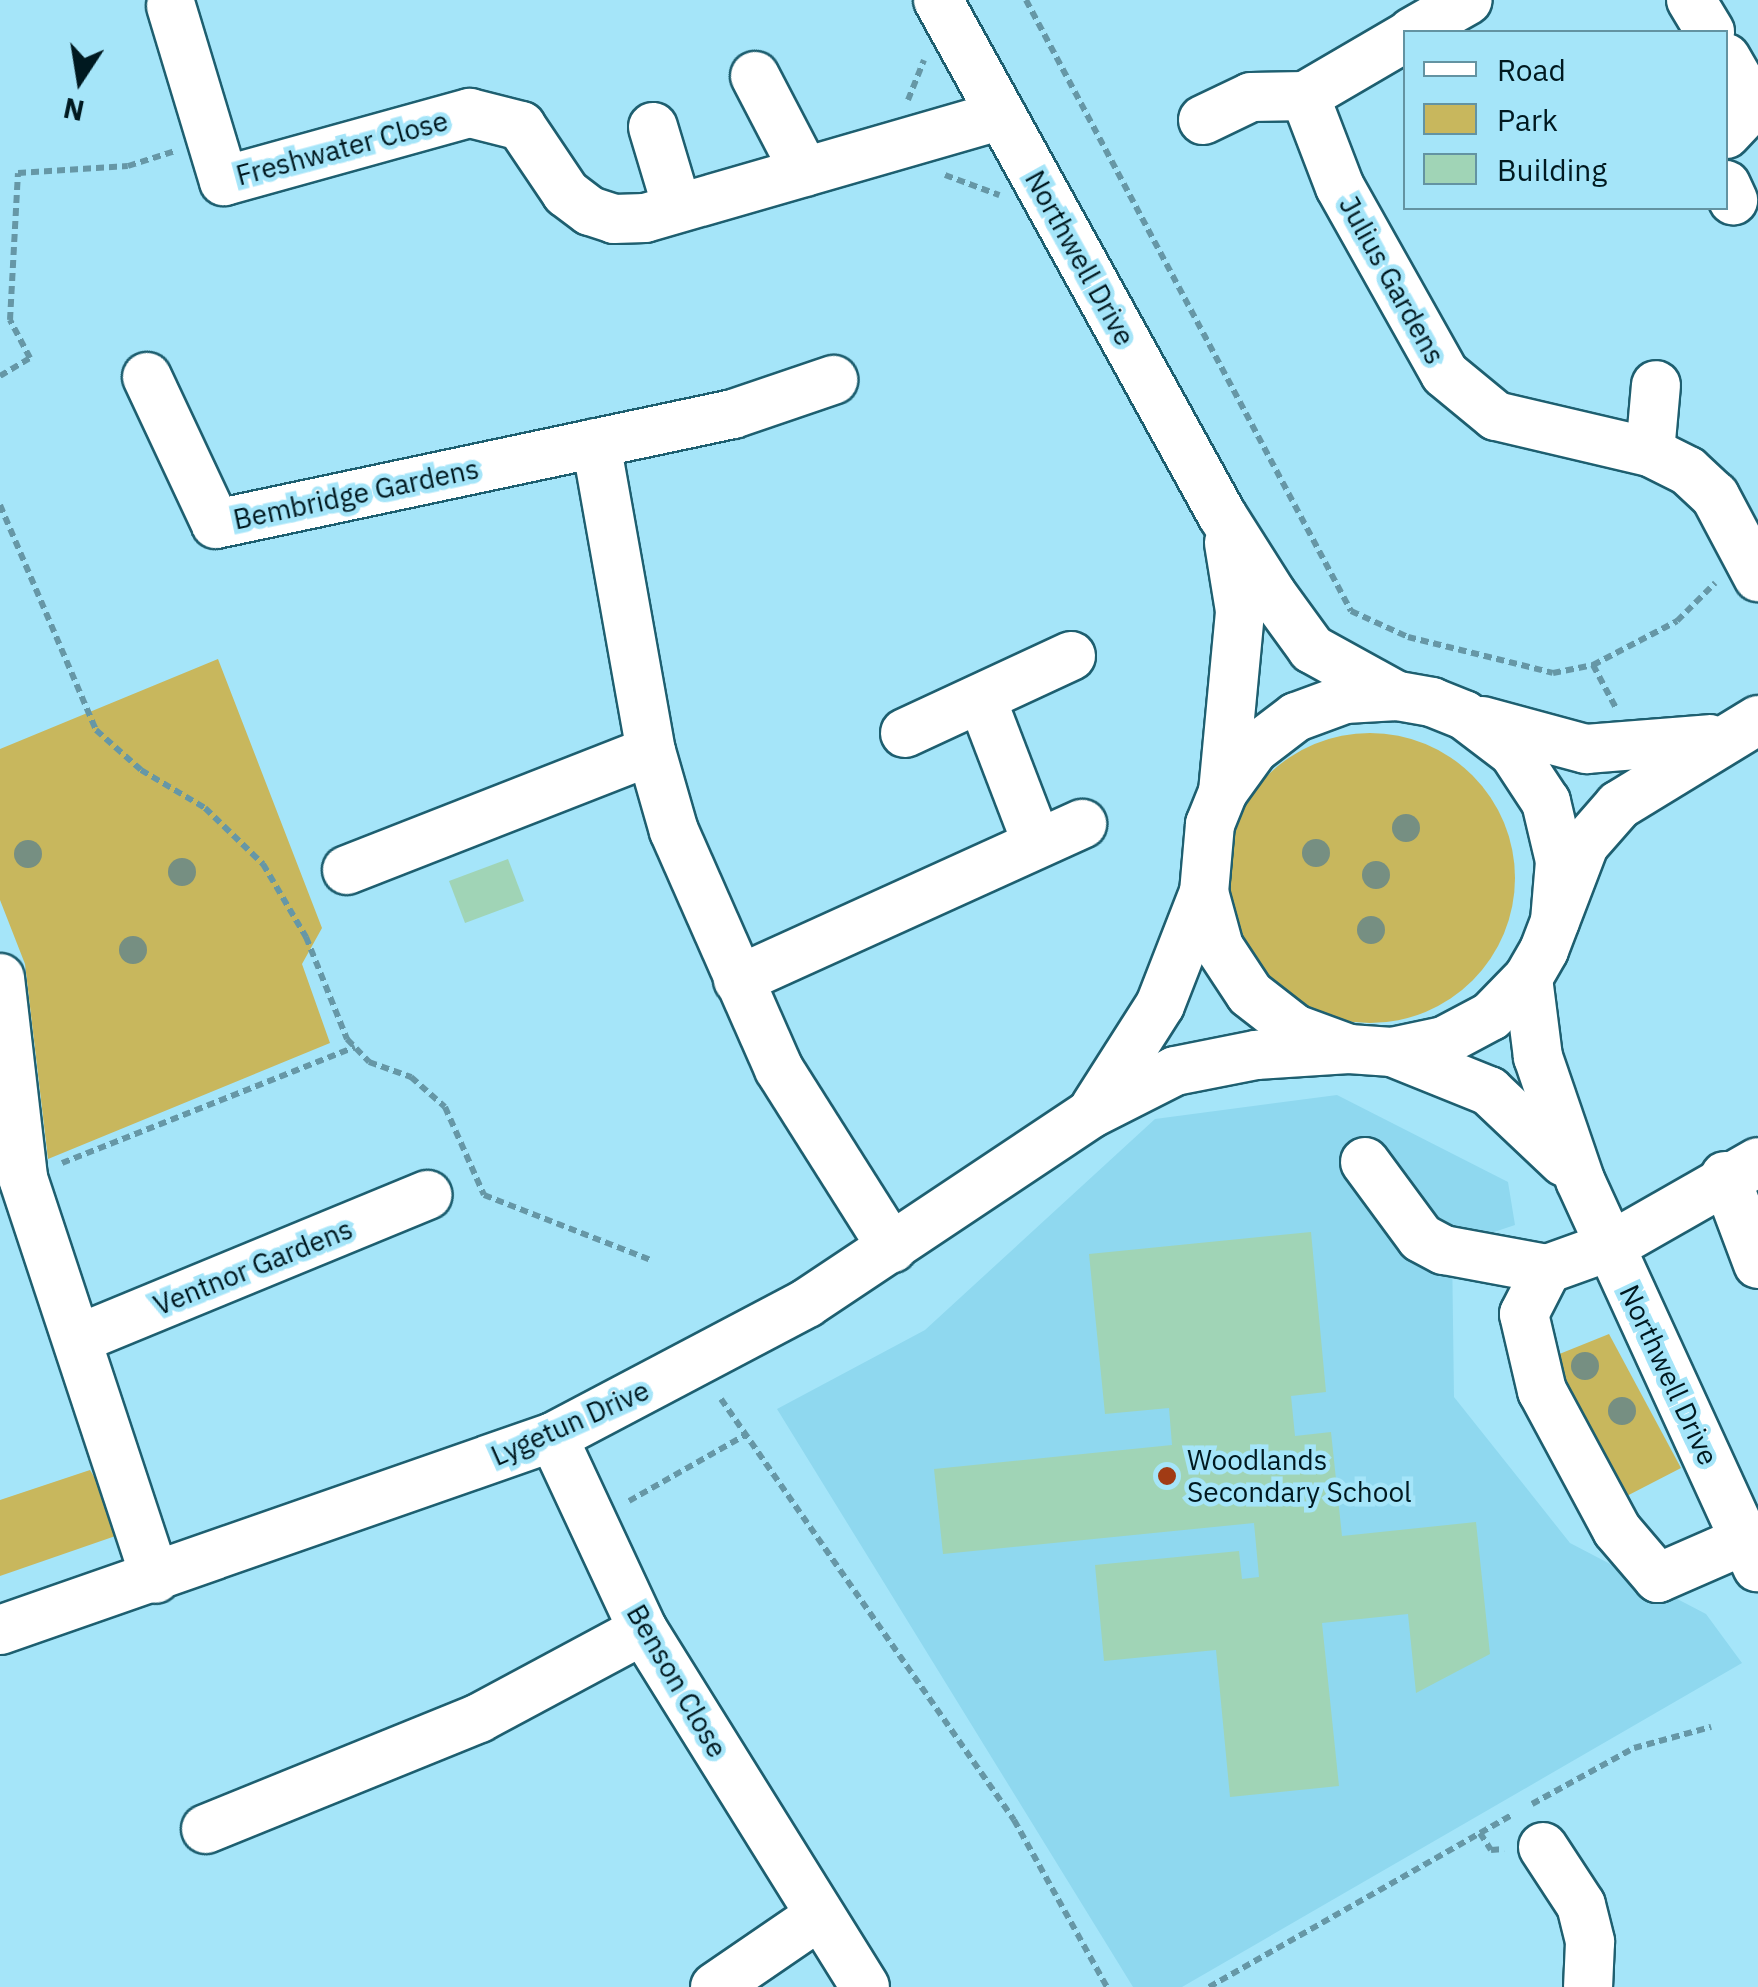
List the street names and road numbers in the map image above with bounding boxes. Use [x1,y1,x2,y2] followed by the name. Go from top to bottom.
[232,104,452,192] street label: Freshwater Close
[1018,165,1142,351] street label: Northwell Drive
[1332,190,1452,370] street label: Julius Gardens
[230,452,482,536] street label: Bembridge Gardens
[149,1212,357,1322] street label: Ventnor Gardens
[1613,1280,1725,1470] street label: Northwell Drive
[486,1373,654,1473] street label: Lygetun Drive
[620,1599,734,1763] street label: Benson Close

